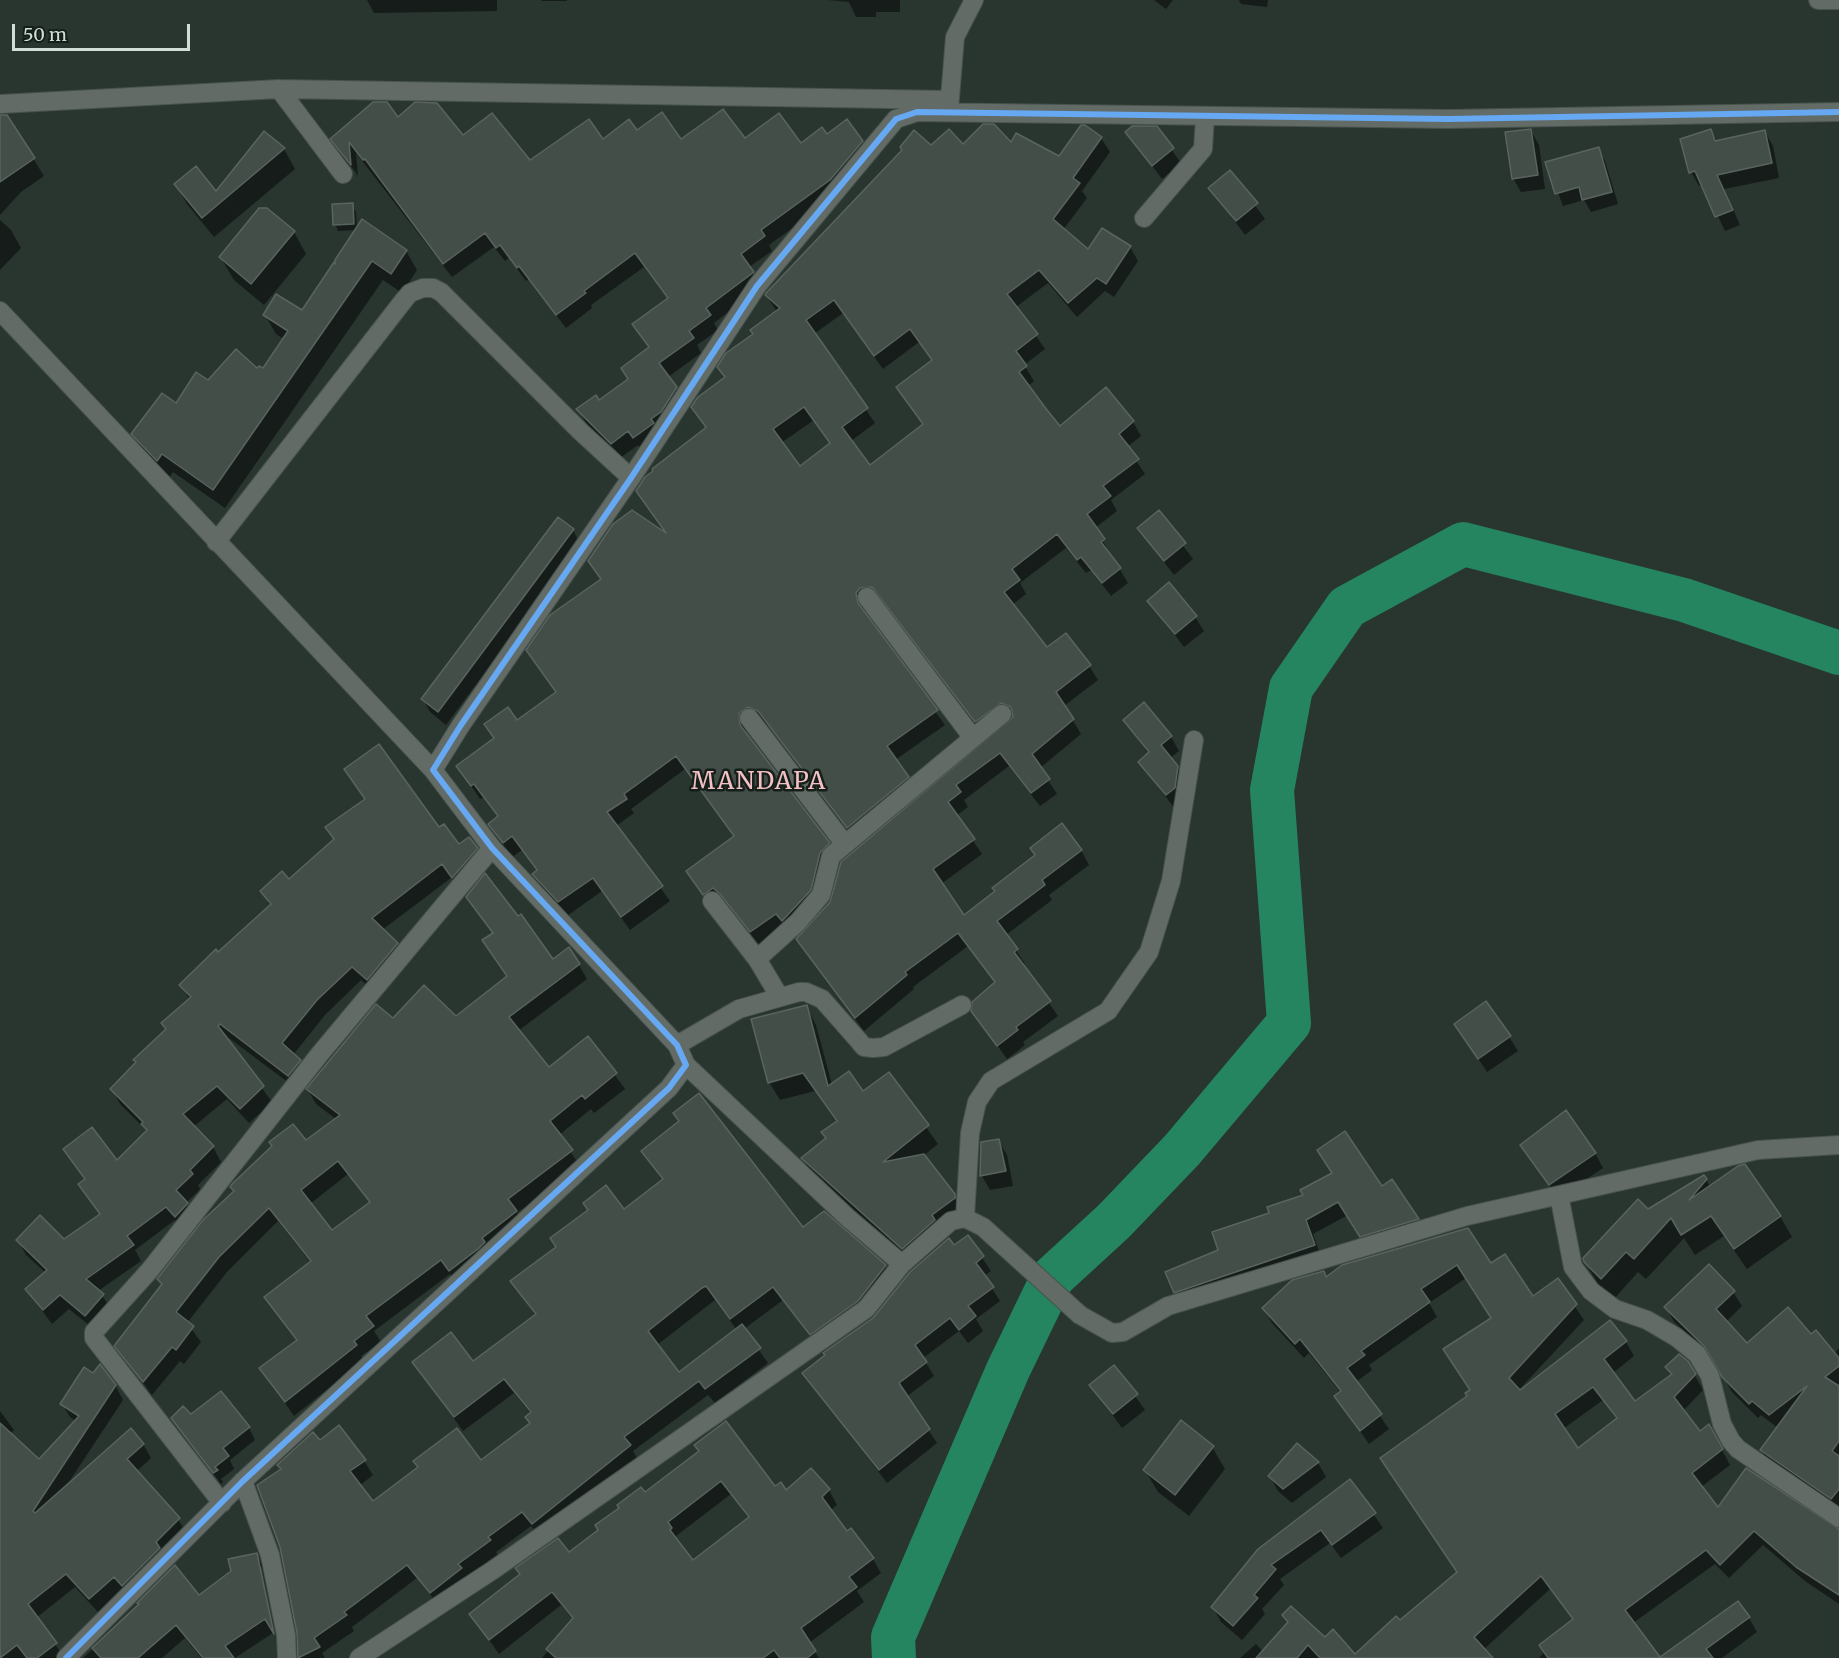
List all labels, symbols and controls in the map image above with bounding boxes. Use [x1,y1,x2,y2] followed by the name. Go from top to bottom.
[15,12,194,50] scale bar
[23,23,67,46] text: 50 m
[691,768,827,796] district label: MANDAPA

